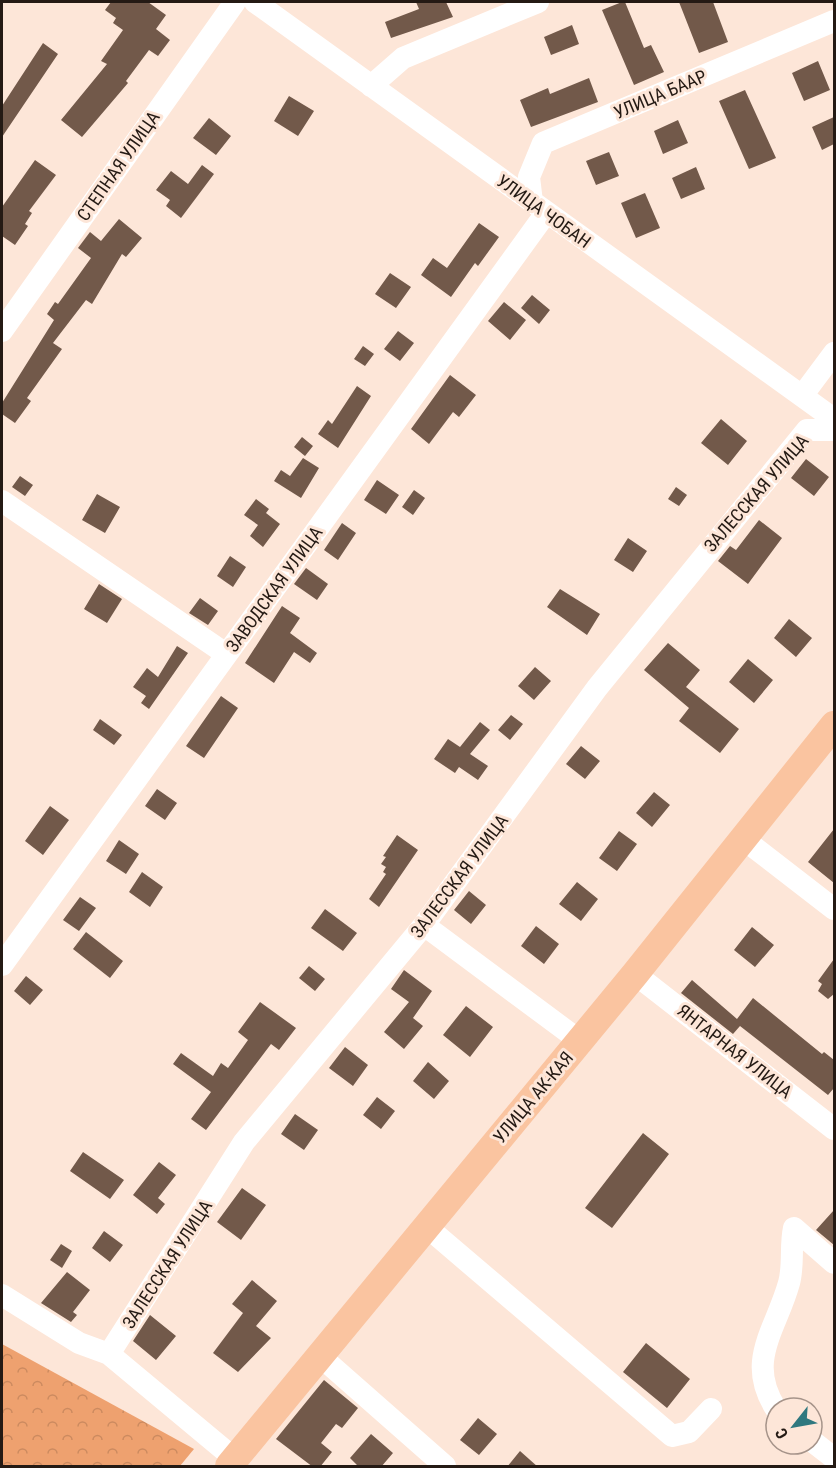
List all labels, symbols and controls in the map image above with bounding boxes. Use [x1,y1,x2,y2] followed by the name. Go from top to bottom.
[611,65,709,123] street label: УЛИЦА БААР
[72,107,164,225] street label: СТЕПНАЯ УЛИЦА
[493,170,595,252] street label: УЛИЦА ЧОБАН
[699,430,813,556] street label: ЗАЛЕССКАЯ УЛИЦА
[221,522,327,656] street label: ЗАВОДСКАЯ УЛИЦА
[406,810,512,942] street label: ЗАЛЕССКАЯ УЛИЦА
[673,1000,797,1103] street label: ЯНТАРНАЯ УЛИЦА
[489,1047,577,1147] street label: УЛИЦА АК-КАЯ
[118,1195,217,1332] street label: ЗАЛЕССКАЯ УЛИЦА
[764,1396,824,1456] north arrow
[771,1425,792,1442] text: С

